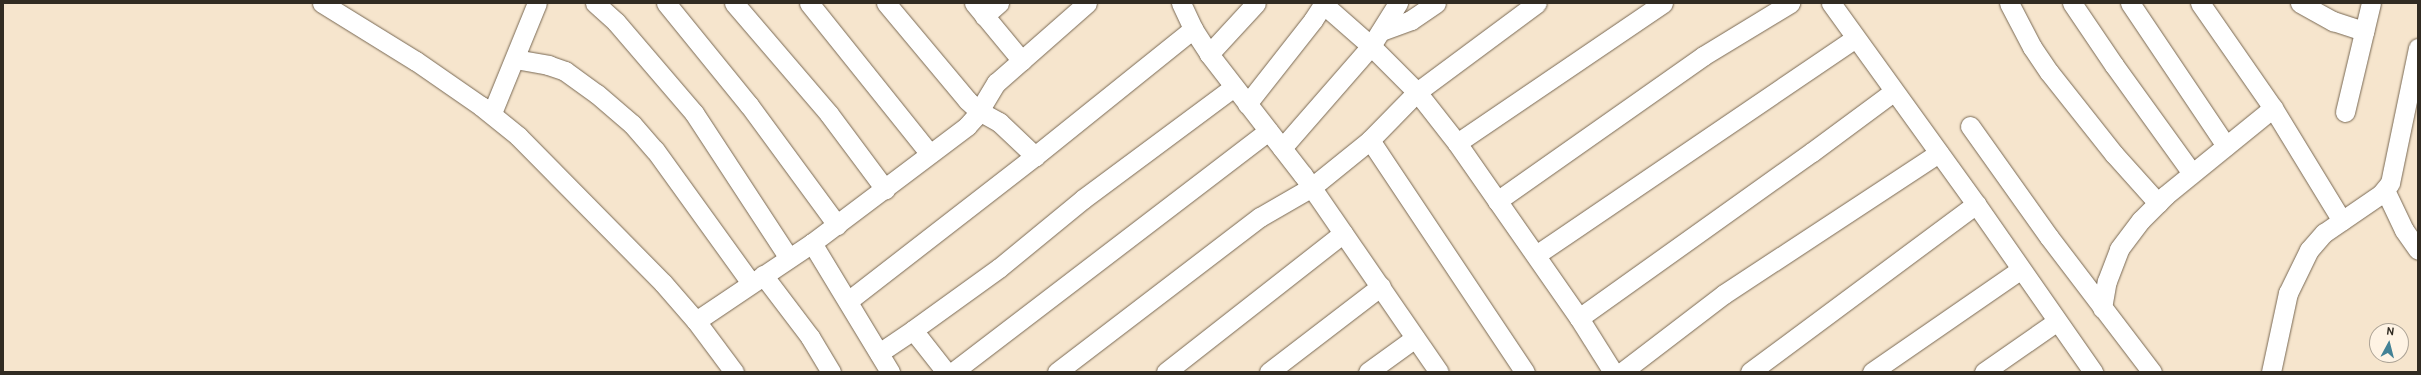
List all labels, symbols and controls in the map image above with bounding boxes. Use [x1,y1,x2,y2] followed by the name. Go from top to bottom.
[2369,323,2409,363] north arrow
[2386,325,2395,340] text: N

